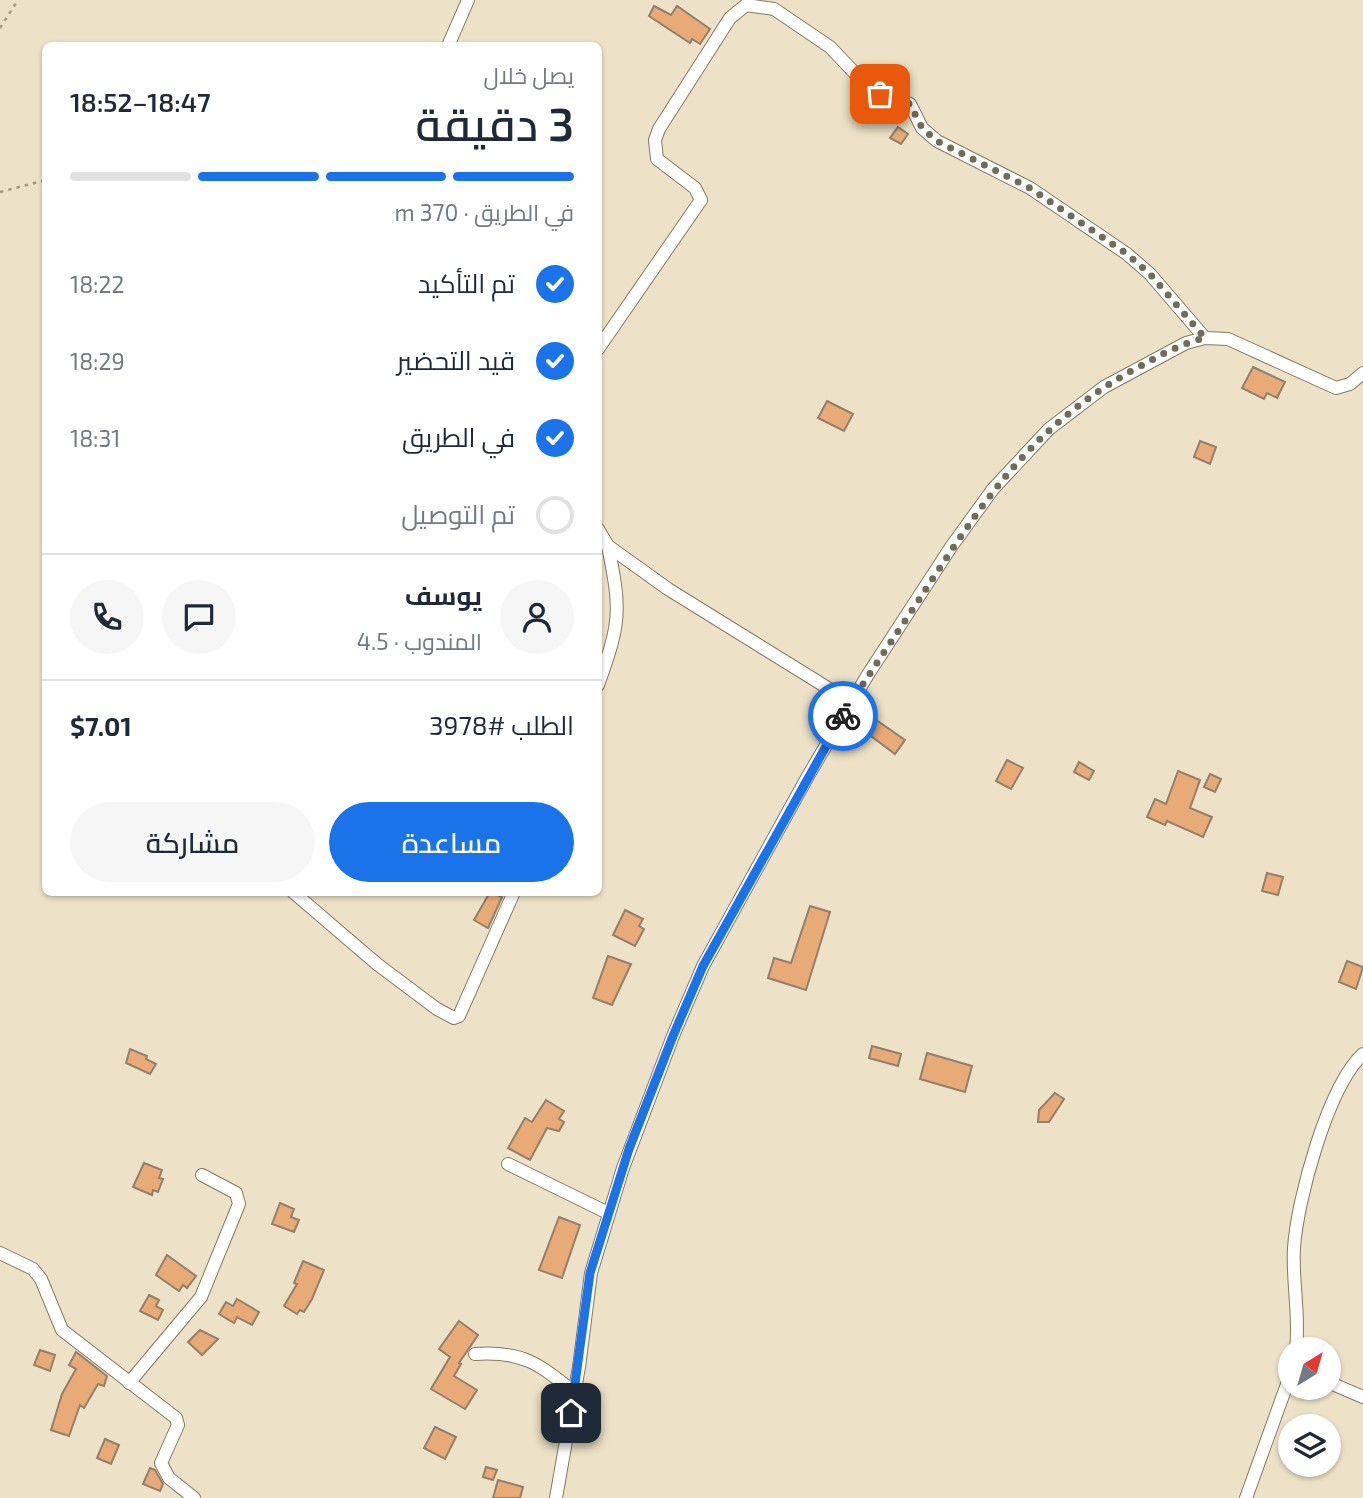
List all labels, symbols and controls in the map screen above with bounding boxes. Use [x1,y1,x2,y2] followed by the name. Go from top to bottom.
[484,61,574,89] text: يصل خلال
[850,64,910,124] pin
[861,75,899,113] icon: bag
[70,86,211,117] text: 18:47–18:52
[416,95,574,150] text: 3 دقيقة
[395,198,574,226] text: في الطريق · 370 m
[536,265,574,303] icon: check
[418,267,515,298] text: تم التأكيد
[70,270,124,298] text: 18:22
[536,342,574,380] icon: check
[397,344,515,375] text: قيد التحضير
[70,347,125,375] text: 18:29
[536,419,574,457] icon: check
[402,421,515,452] text: في الطريق
[70,424,121,452] text: 18:31
[401,498,515,529] text: تم التوصيل
[405,579,482,610] text: يوسف
[70,580,144,654] button: phone
[162,580,236,654] button: chat
[500,580,574,654] button: person
[357,627,482,655] text: المندوب · 4.5
[808,681,878,751] courier
[824,697,862,735] icon: bike
[429,709,574,740] text: الطلب #3978
[70,710,132,741] text: $7.01
[70,802,315,882] button: مشاركة
[329,802,574,882] button: مساعدة
[1278,1337,1340,1400] north arrow
[1278,1337,1341,1477] map controls
[541,1383,601,1443] pin
[552,1394,590,1432] icon: home
[1278,1414,1341,1477] button: layers

